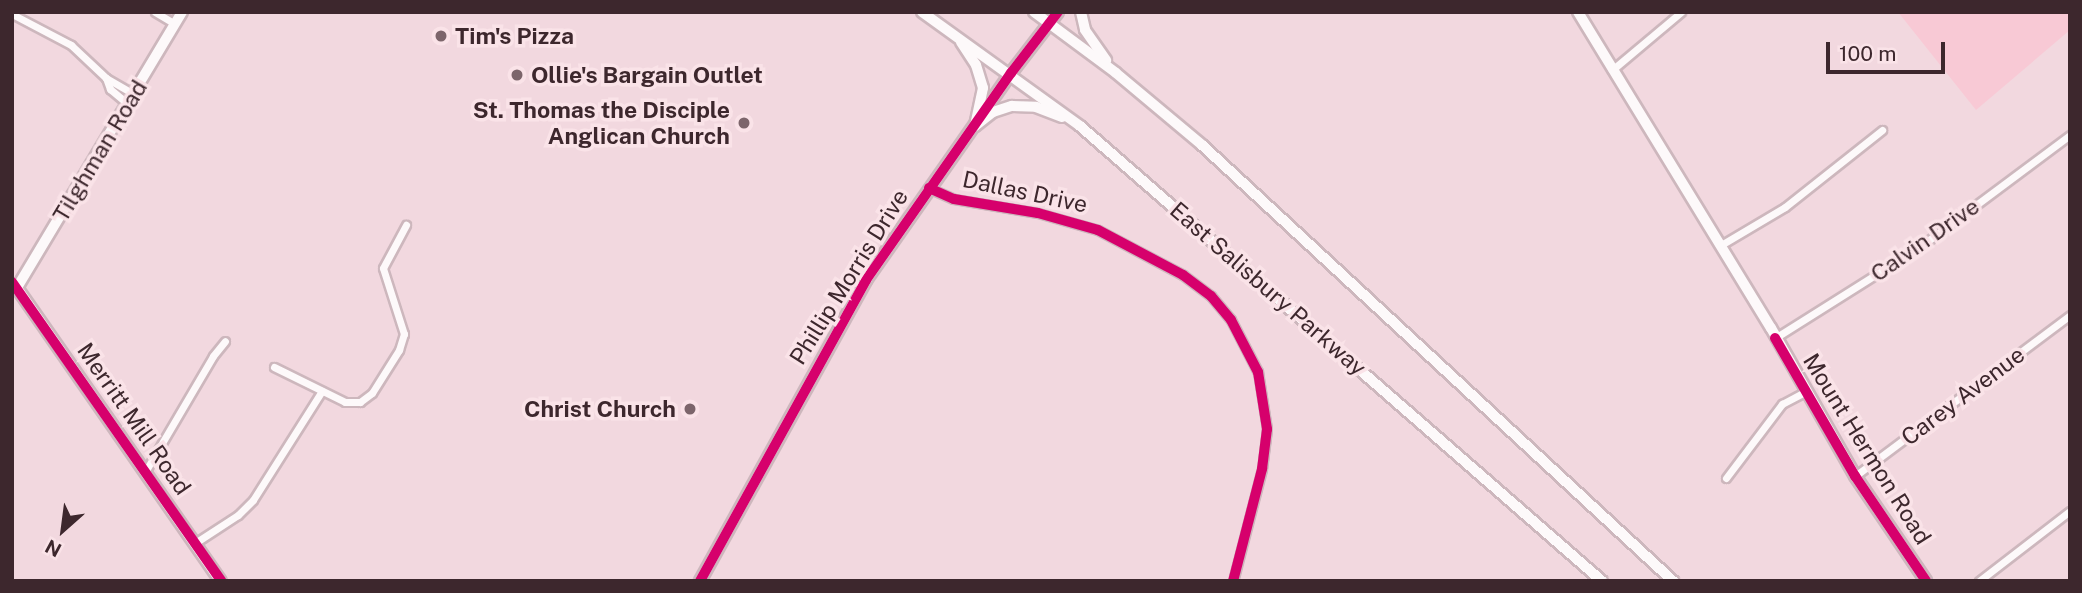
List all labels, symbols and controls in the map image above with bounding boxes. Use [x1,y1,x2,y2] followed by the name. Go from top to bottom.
[455,22,574,50] place label: Tim's Pizza
[433,28,449,44] marker: Tim's Pizza
[1830,28,1949,72] scale bar
[1839,41,1896,66] text: 100 m
[531,61,763,89] place label: Ollie's Bargain Outlet
[509,67,525,83] marker: Ollie's Bargain Outlet
[47,75,153,227] street label: Tilghman Road
[472,96,730,150] place label: St. Thomas the Disciple Anglican Church
[736,115,752,131] marker: St. Thomas the Disciple Anglican Church
[960,165,1090,219] street label: Dallas Drive
[784,184,914,370] street label: Phillip Morris Drive
[1865,192,1985,288] street label: Calvin Drive
[1164,196,1372,382] street label: East Salisbury Parkway
[71,338,197,500] street label: Merritt Mill Road
[1896,341,2030,451] street label: Carey Avenue
[1797,349,1937,549] street label: Mount Hermon Road
[524,395,676,423] place label: Christ Church
[682,401,698,417] marker: Christ Church
[28,495,98,565] north arrow
[41,535,65,562] text: N

